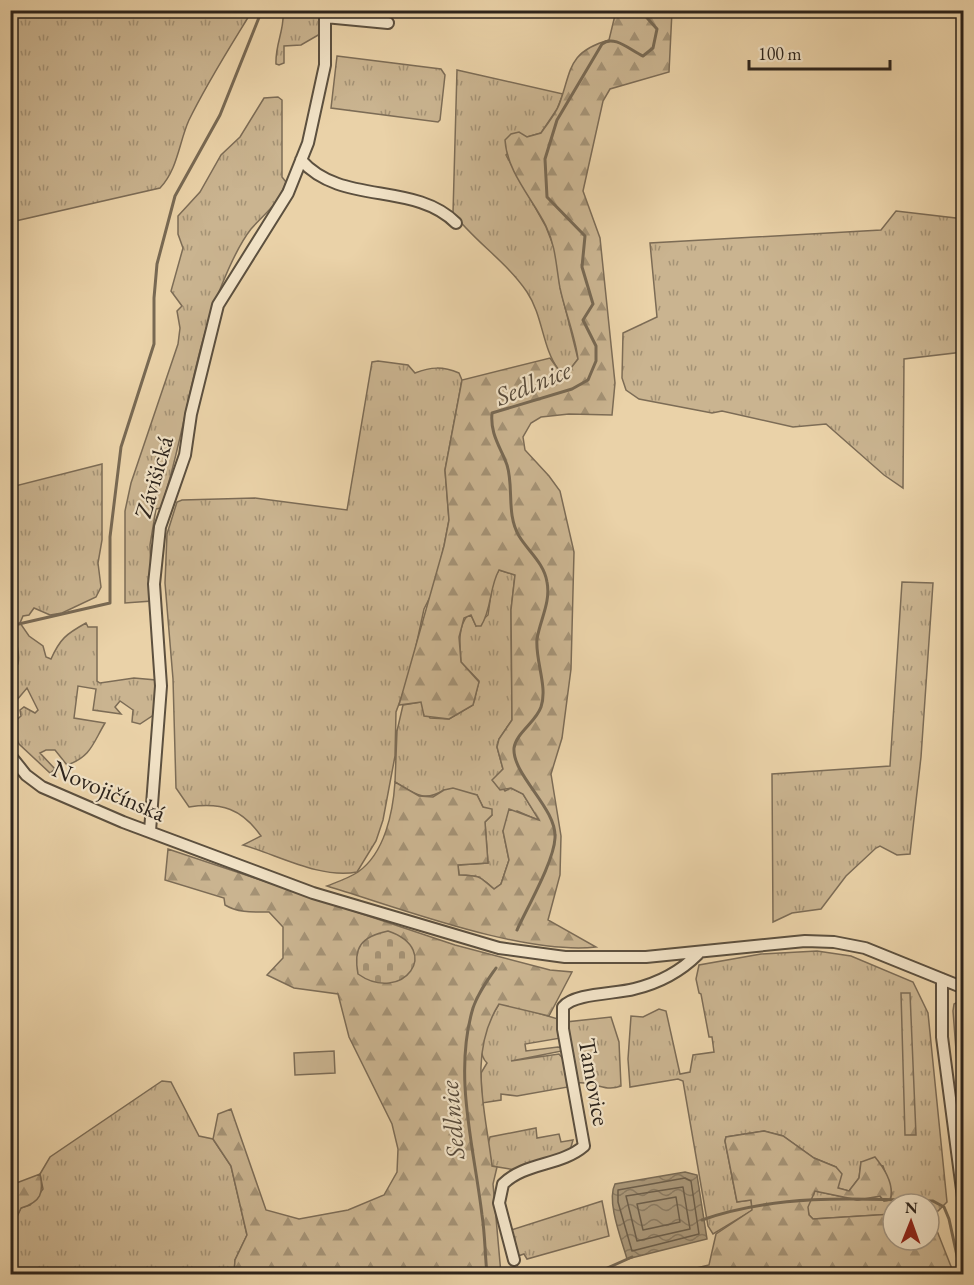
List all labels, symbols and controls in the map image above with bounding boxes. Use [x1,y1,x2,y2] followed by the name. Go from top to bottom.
[749,33,890,71] scale bar
[758,42,802,65] text: 100 m
[489,352,577,414] water label: Sedlnice
[127,432,180,522] street label: Závišická
[48,753,171,829] street label: Novojičínská
[572,1036,617,1128] street label: Tamovice
[432,1078,472,1162] water label: Sedlnice
[881,1192,941,1252] north arrow
[905,1197,918,1218] text: N

